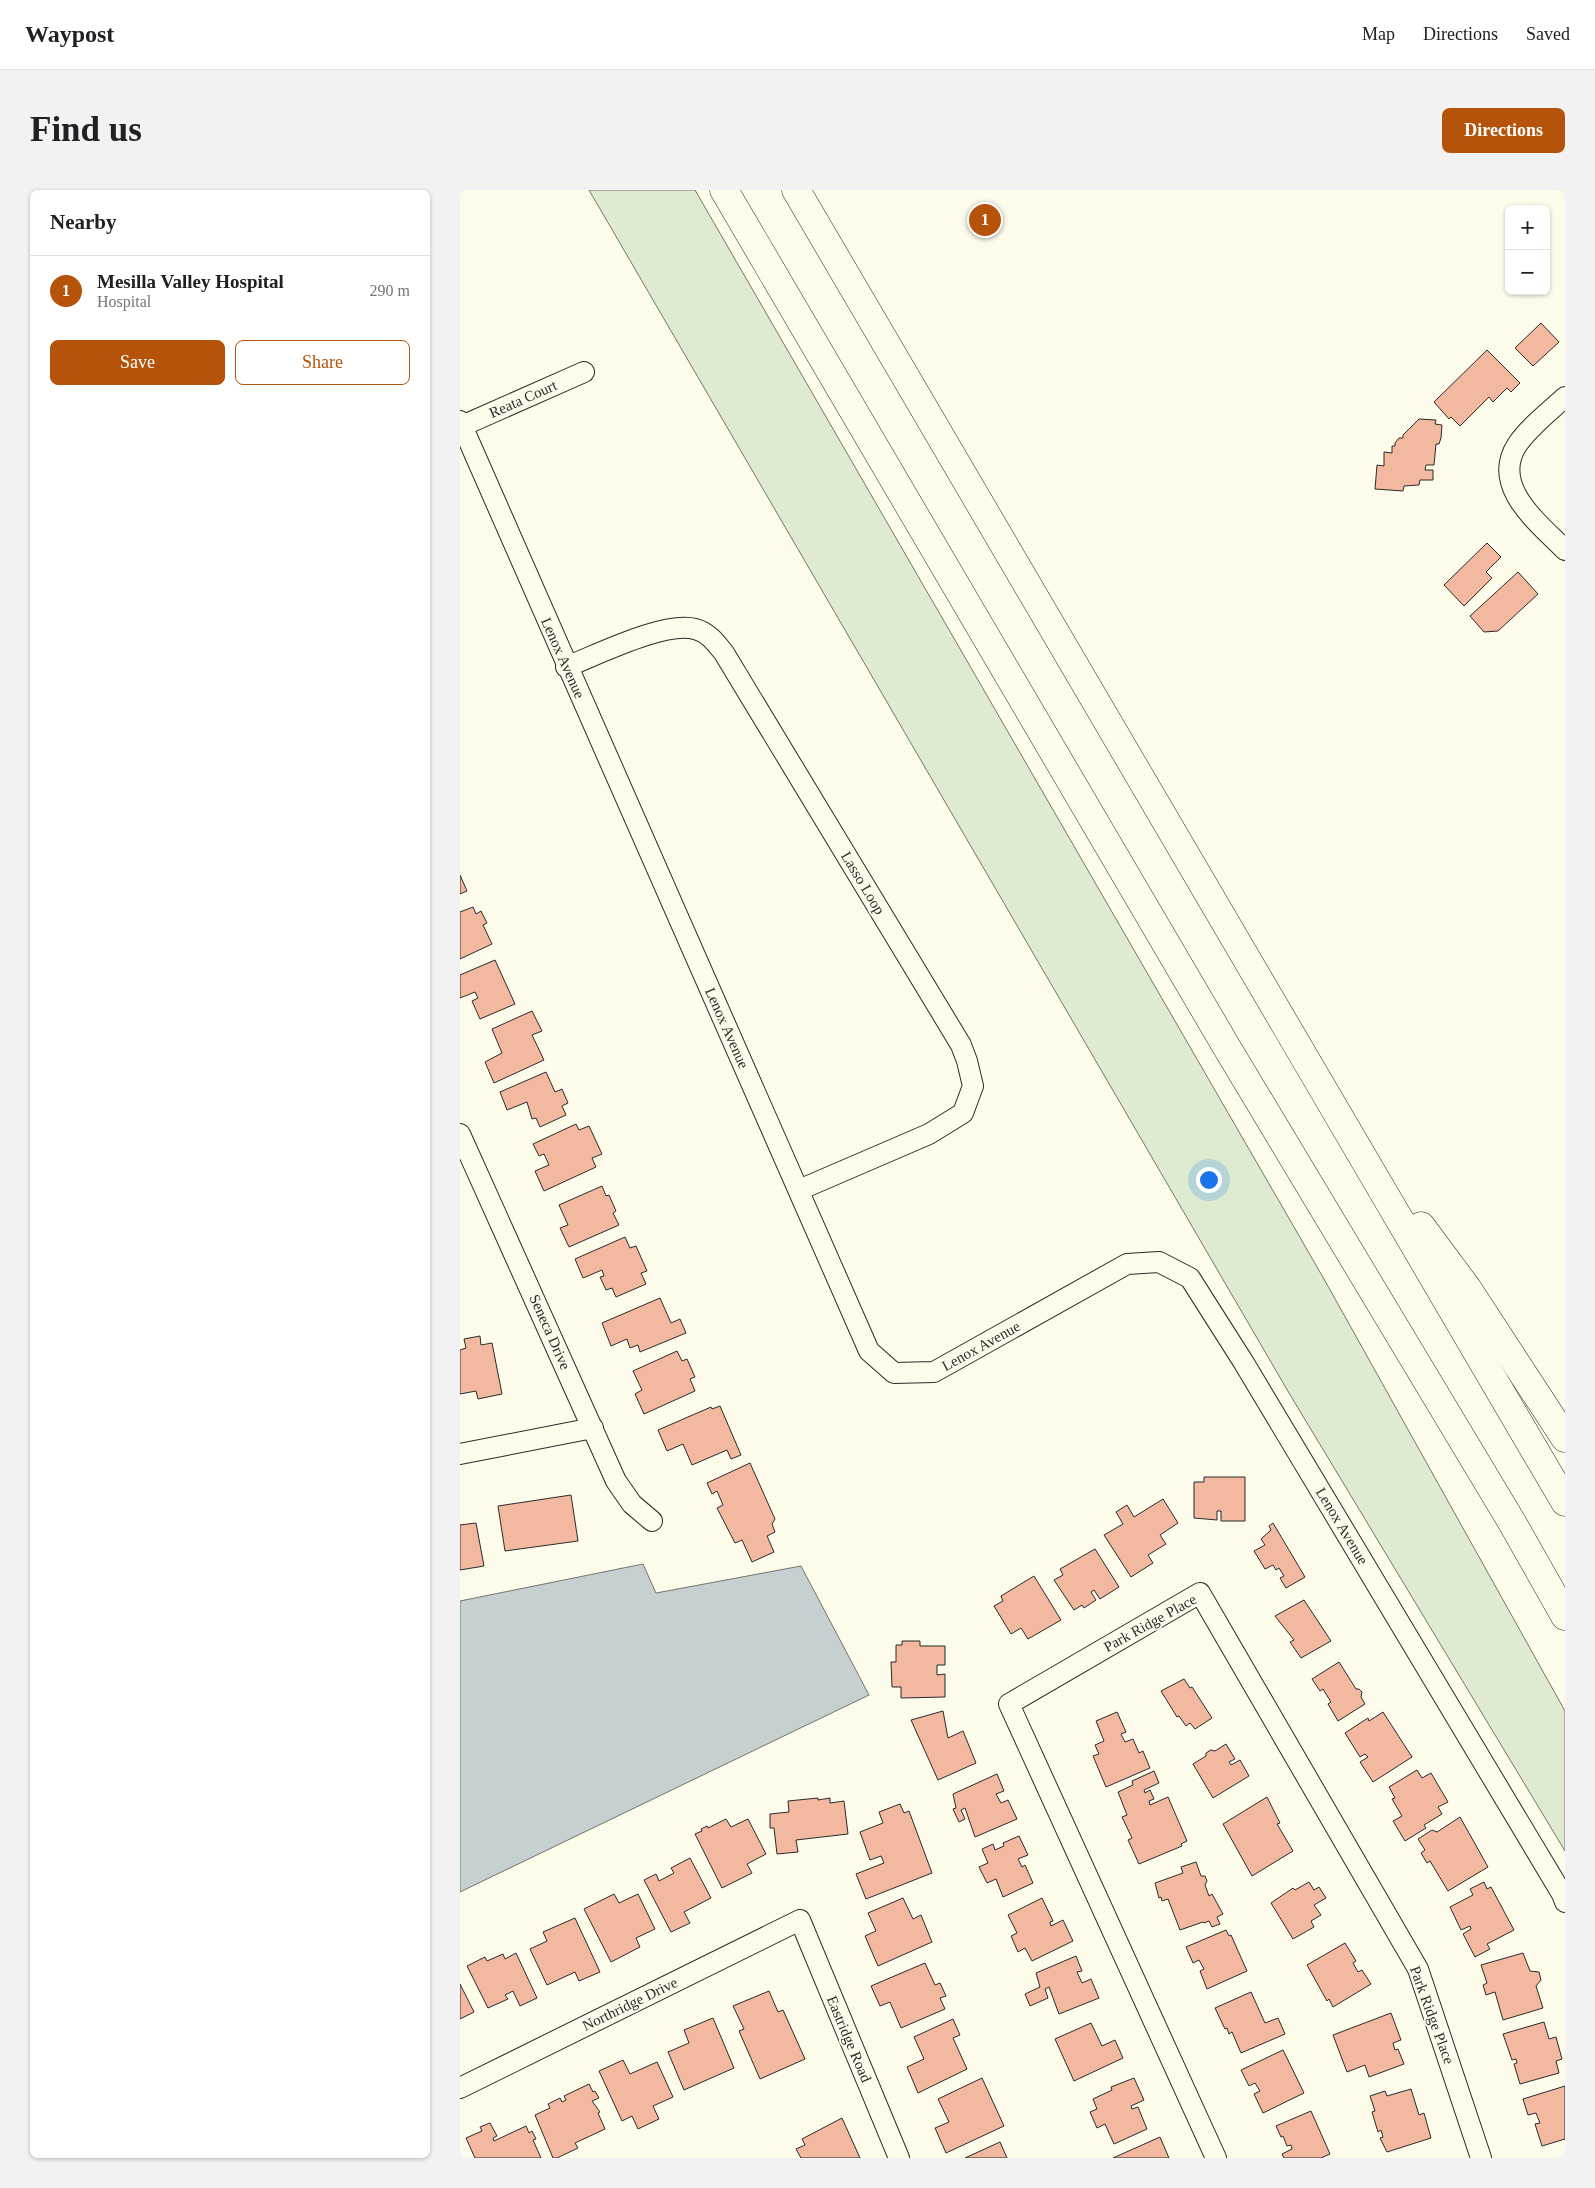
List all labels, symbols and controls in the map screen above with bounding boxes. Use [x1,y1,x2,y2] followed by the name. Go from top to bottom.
[25,21,114,47] text: Waypost
[1362,24,1395,44] text: Map
[1423,24,1498,44] text: Directions
[1526,24,1570,44] text: Saved
[1442,108,1565,153] button: Directions
[30,110,142,149] text: Find us
[969,201,1001,239] pin: 1
[1505,205,1550,295] map controls
[1505,205,1550,250] button: +
[50,210,117,234] text: Nearby
[1505,250,1550,295] button: −
[97,271,284,292] text: Mesilla Valley Hospital
[62,282,70,299] text: 1
[370,282,410,299] text: 290 m
[97,293,151,310] text: Hospital
[50,340,225,385] button: Save
[235,340,410,385] button: Share
[487,377,560,421] street label: Reata Court
[538,615,588,701] street label: Lenox Avenue
[838,849,888,917] street label: Lasso Loop
[702,985,752,1071] street label: Lenox Avenue
[1196,1167,1222,1193] your location
[526,1292,574,1372] street label: Seneca Drive
[939,1318,1023,1374] street label: Lenox Avenue
[1313,1485,1371,1568] street label: Lenox Avenue
[1101,1591,1199,1655] street label: Park Ridge Place
[1407,1964,1457,2067] street label: Park Ridge Place
[580,1974,680,2034] street label: Northridge Drive
[824,1994,875,2085] street label: Eastridge Road

